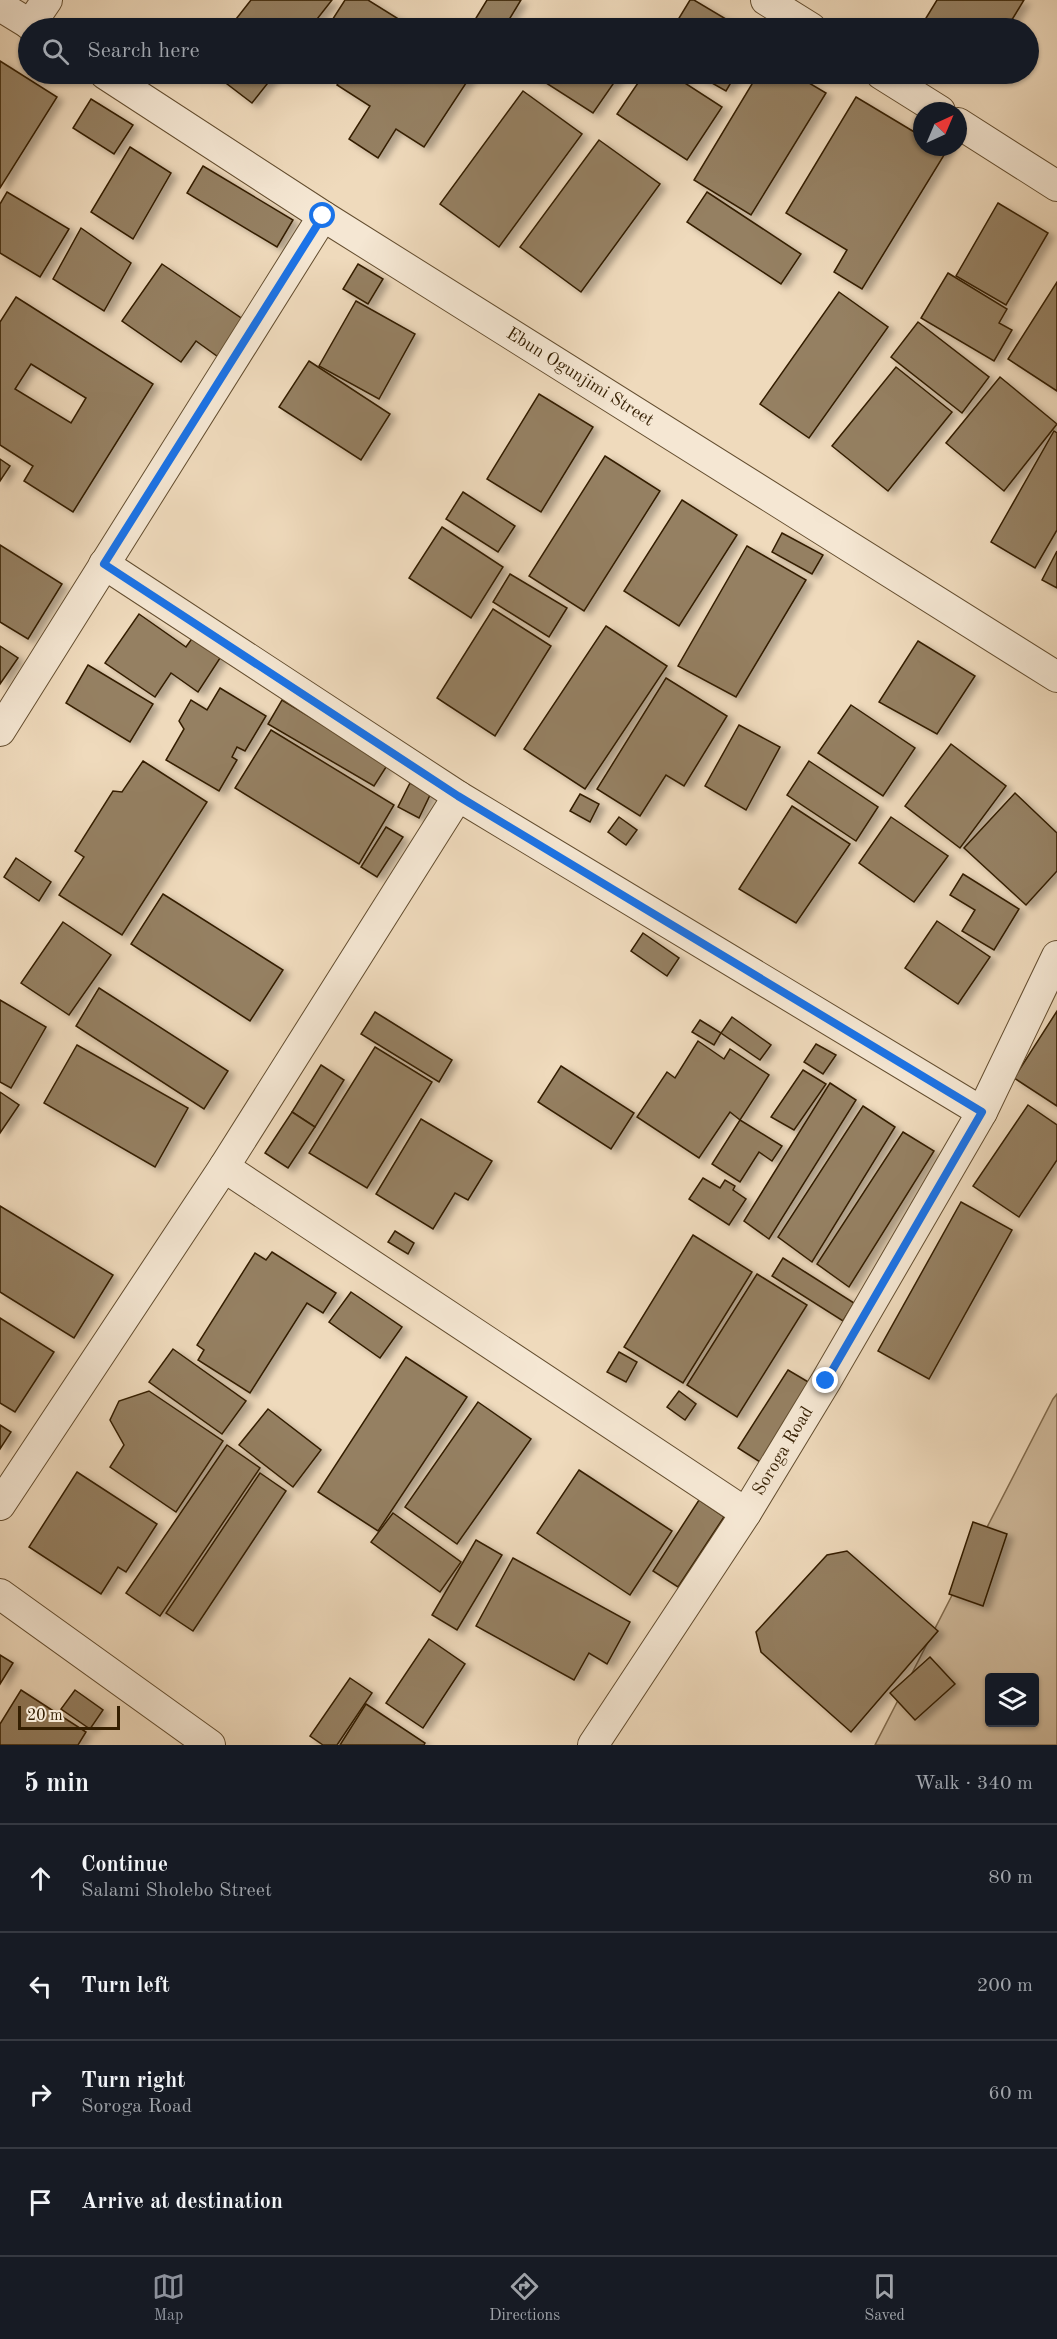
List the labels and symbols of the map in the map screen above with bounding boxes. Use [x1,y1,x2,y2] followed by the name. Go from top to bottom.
[913,102,967,156] north arrow
[309,202,335,228] route start
[503,324,657,430] street label: Ebun Ogunjimi Street
[812,1367,838,1393] route end
[749,1403,817,1499] street label: Soroga Road
[18,1703,120,1730] scale bar

